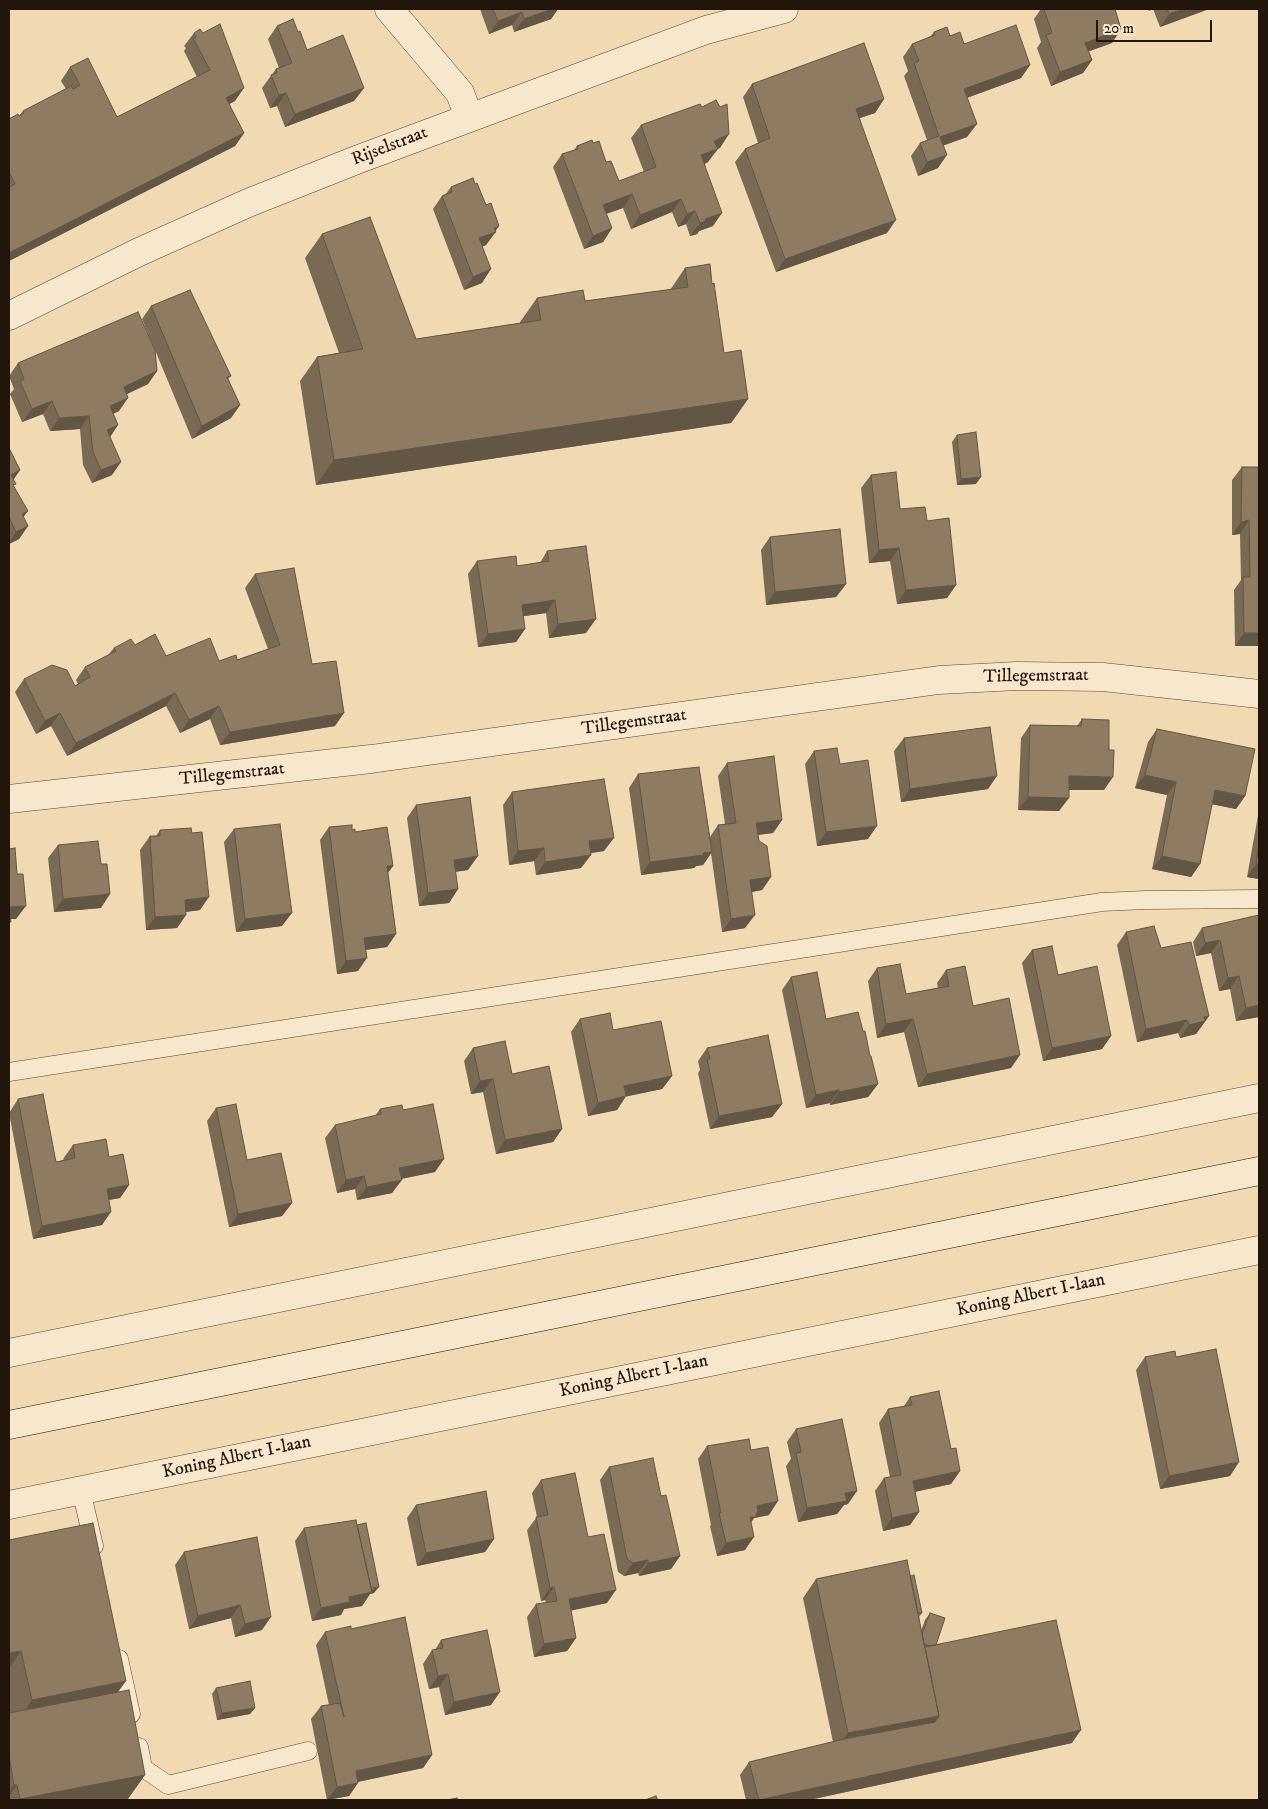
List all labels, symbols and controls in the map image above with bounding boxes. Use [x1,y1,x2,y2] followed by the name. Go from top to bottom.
[1098,10,1214,42] scale bar
[1104,19,1134,38] text: 20 m
[349,123,431,171] street label: Rijselstraat
[983,665,1089,689] street label: Tillegemstraat
[580,705,688,741] street label: Tillegemstraat
[178,759,286,791] street label: Tillegemstraat
[955,1270,1107,1322] street label: Koning Albert I-laan
[558,1351,710,1403] street label: Koning Albert I-laan
[161,1432,313,1484] street label: Koning Albert I-laan

